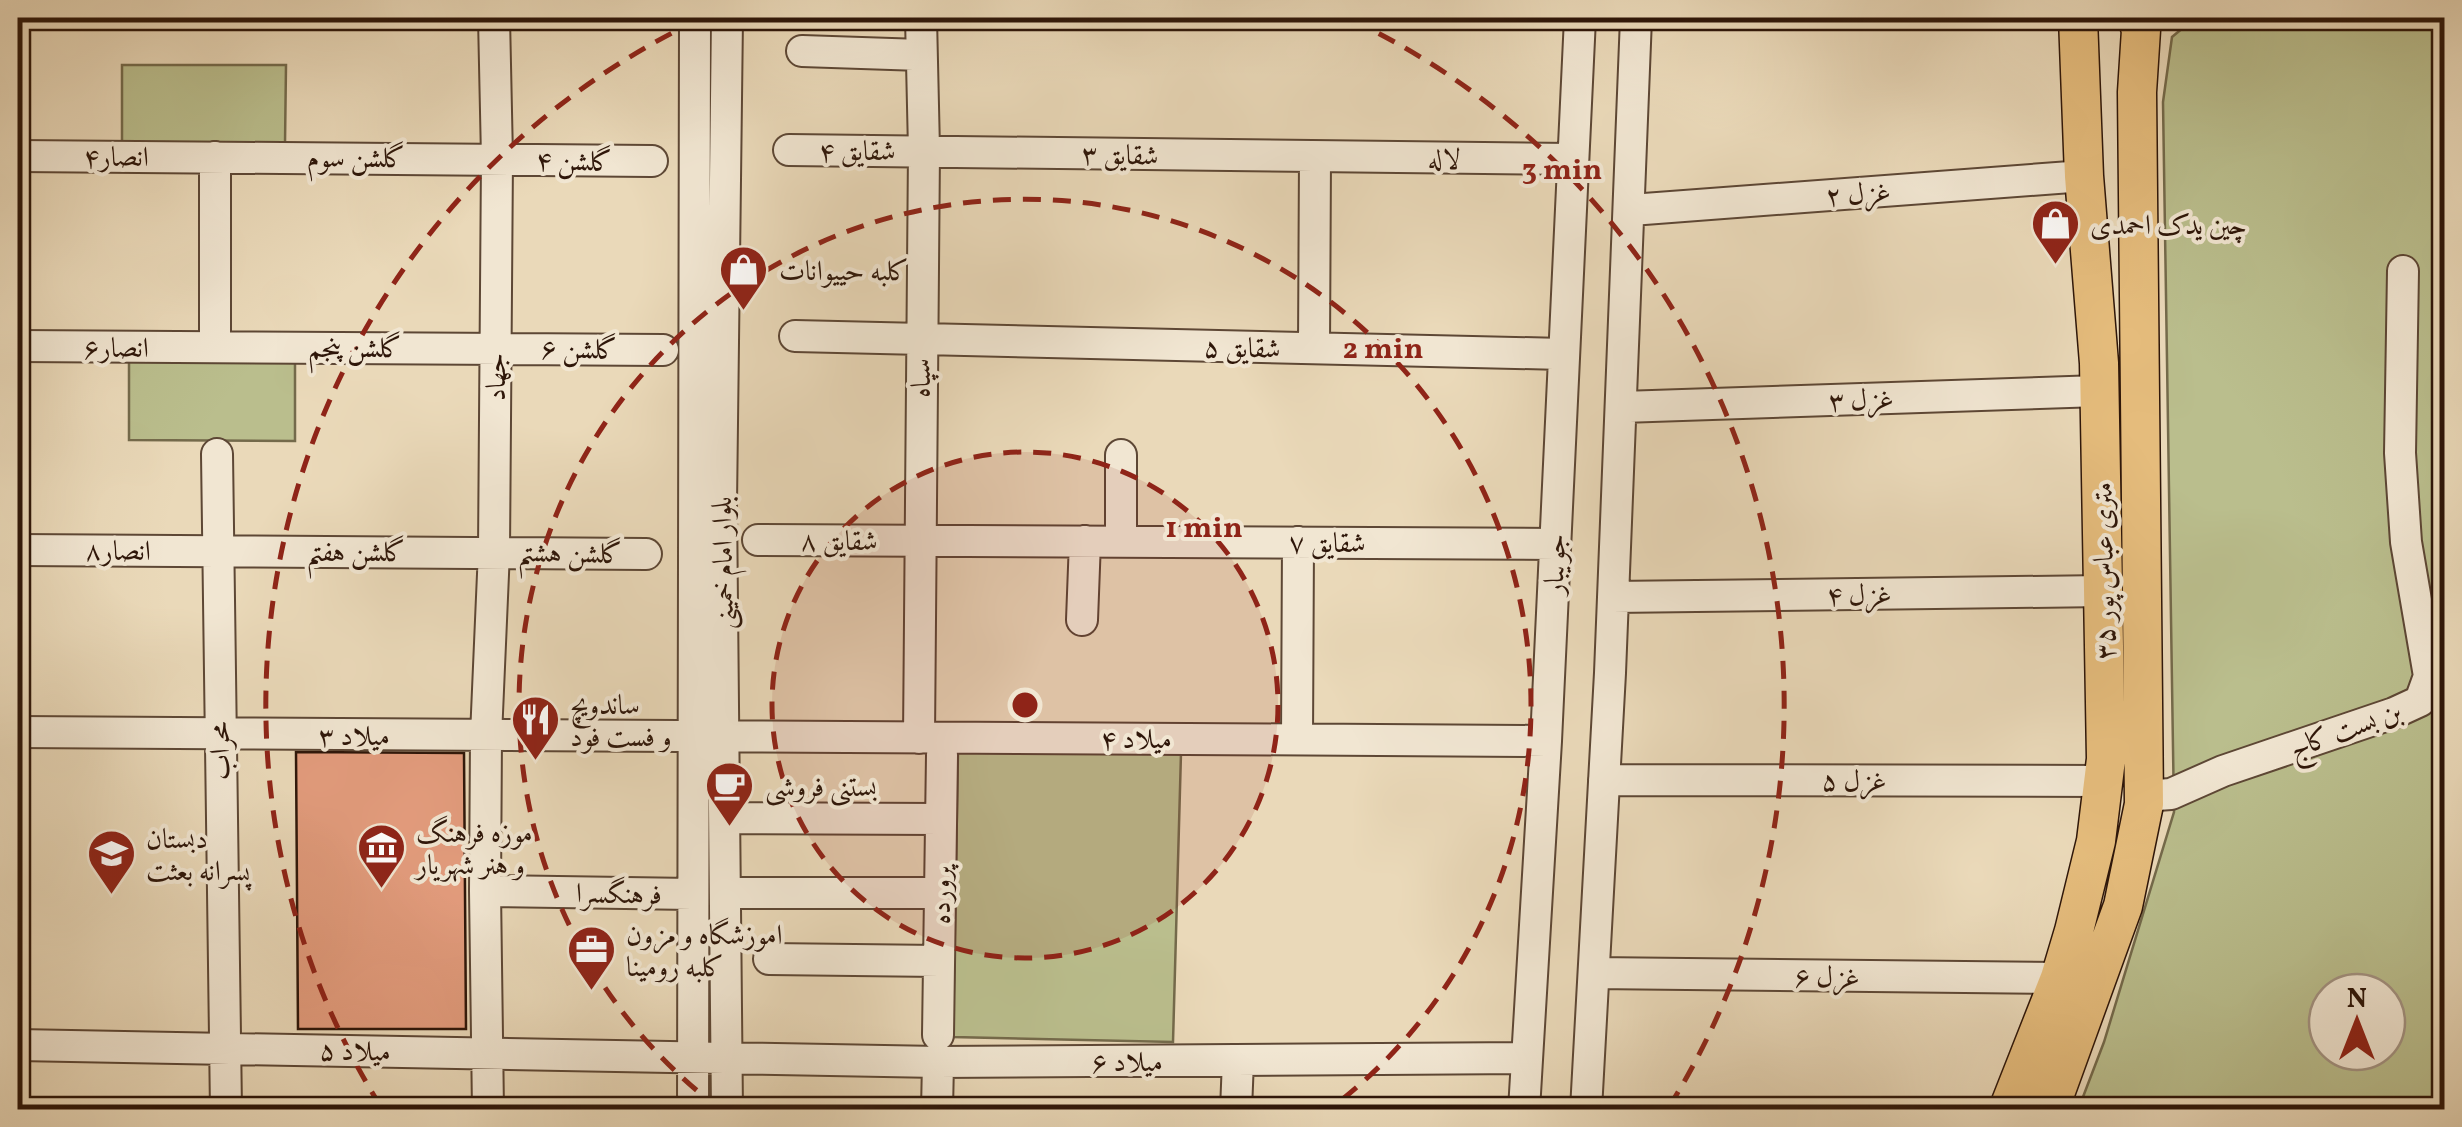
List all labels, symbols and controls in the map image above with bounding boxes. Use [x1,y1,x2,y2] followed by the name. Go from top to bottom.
[818,133,896,172] street label: شقایق ۴
[1081,136,1159,177] street label: شقایق ۳
[83,139,149,178] street label: انصار۴
[307,140,405,182] street label: گلشن سوم
[1427,141,1461,180] street label: لاله
[535,142,613,183] street label: گلشن ۴
[1522,150,1602,192] text: 3 min
[1824,174,1892,217] street label: غزل ۲
[2029,198,2081,266] shop icon: چین یدک احمدی
[2090,207,2247,246] place label: چین یدک احمدی
[718,244,770,312] shop icon: کلبه حییوانات
[779,253,909,292] place label: کلبه حییوانات
[1203,329,1281,370] street label: شقایق ۵
[1343,329,1423,371] text: 2 min
[83,330,149,369] street label: انصار۶
[308,330,402,374] street label: گلشن پنجم
[540,330,618,371] street label: گلشن ۶
[478,353,517,401] street label: جهاد
[903,358,942,398] street label: سپاه
[1828,381,1894,422] street label: غزل ۳
[2084,482,2127,660] street label: ۳۵ متری عباس پور
[704,496,748,630] street label: بلوار امام خمینی
[1165,508,1243,550] text: 1 min
[800,523,878,562] street label: شقایق ۸
[1288,525,1366,564] street label: شقایق ۷
[85,533,151,572] street label: انصار۸
[1535,533,1578,599] street label: جویبار
[306,534,406,579] street label: گلشن هفتم
[517,534,623,581] street label: گلشن هشتم
[1826,576,1892,617] street label: غزل ۴
[570,687,672,758] place label: ساندویچ و فست فود
[1007,687,1043,723] centre of rings
[2284,693,2409,773] street label: بن بست کاج
[509,694,561,762] restaurant icon: ساندویچ و فست فود
[318,718,390,757] street label: میلاد ۳
[201,721,242,781] street label: محراب
[1100,721,1172,760] street label: میلاد ۴
[704,760,756,828] cafe icon: بستنی فروشی
[1821,763,1887,802] street label: غزل ۵
[765,769,877,808] place label: بستنی فروشی
[413,815,533,886] place label: موزه فرهنگ و هنر شهریار
[146,821,252,892] place label: دبستان پسرانه بعثت
[355,822,407,890] museum icon: موزه فرهنگ و هنر شهریار
[85,828,137,896] school or university icon: دبستان پسرانه بعثت
[922,862,963,925] street label: پرورده
[576,875,662,916] street label: فرهنگسرا
[626,917,783,988] place label: اموزشگاه و مزون کلبه رومینا
[565,924,617,992] office icon: اموزشگاه و مزون کلبه رومینا
[1794,958,1860,999] street label: غزل ۶
[2307,972,2407,1072] north arrow
[2347,980,2367,1019] text: N
[319,1032,391,1073] street label: میلاد ۵
[1091,1044,1163,1083] street label: میلاد ۶

